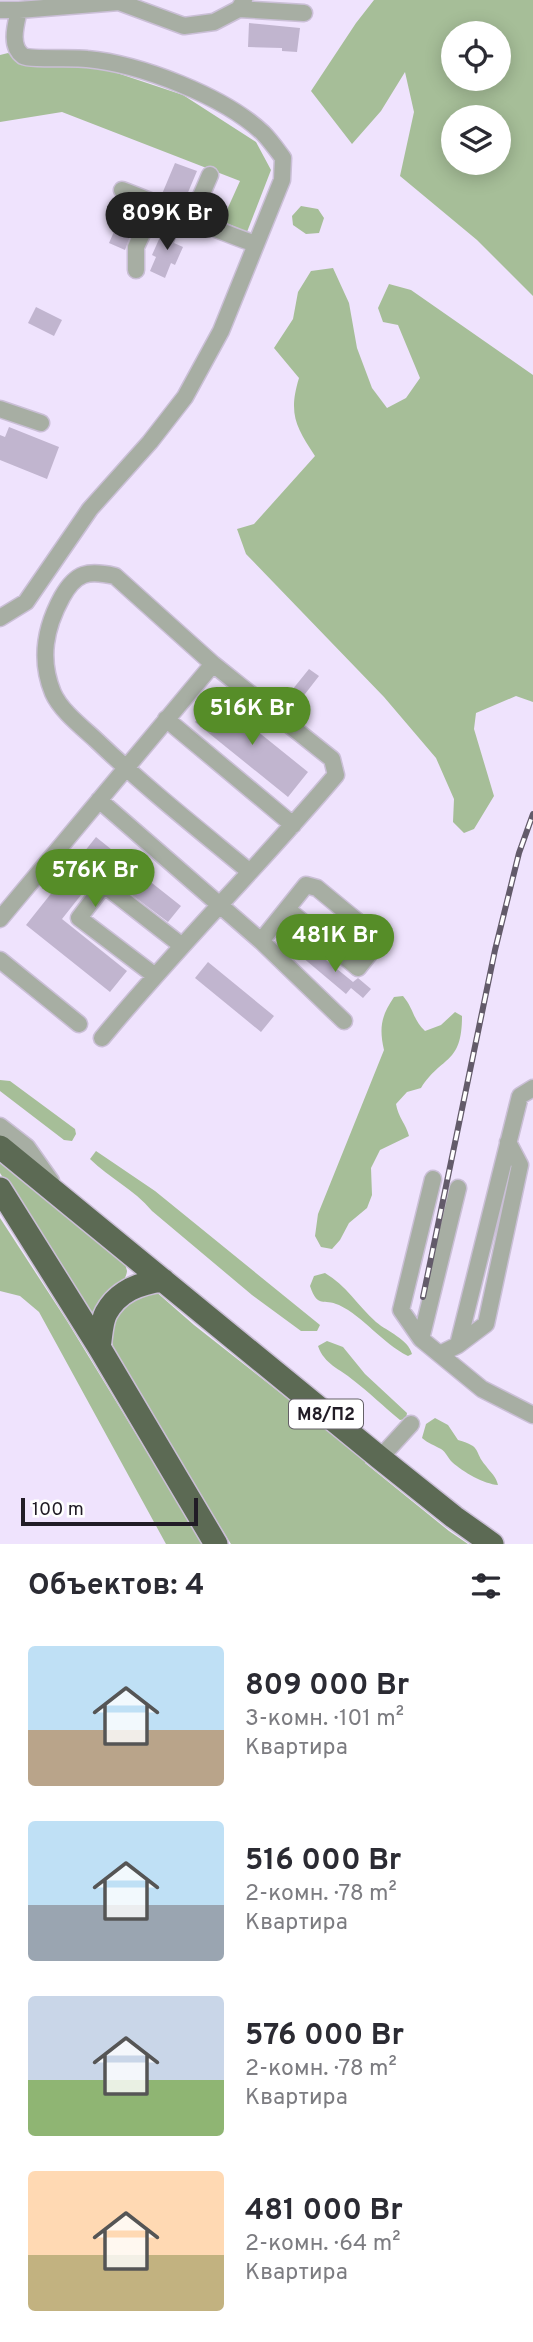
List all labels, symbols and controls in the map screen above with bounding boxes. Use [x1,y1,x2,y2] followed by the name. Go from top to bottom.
[441,21,511,175] map controls
[441,21,511,91] button: locate
[441,105,511,175] button: layers
[102,192,232,252] pin: 809K Br
[122,200,212,229] text: 809K Br
[187,688,317,747] pin: 516K Br
[210,695,294,724] text: 516K Br
[30,850,160,909] pin: 576K Br
[52,857,138,886] text: 576K Br
[270,914,400,974] pin: 481K Br
[292,922,378,951] text: 481K Br
[289,1400,363,1428] road number: М8/П2
[21,1495,198,1527] scale bar
[32,1498,84,1522] text: 100 m
[467,1567,505,1605] icon: filters
[28,1568,204,1605] text: Объектов: 4
[245,1668,409,1705] text: 809 000 Br
[84,1674,168,1758] icon: home
[245,1705,404,1734] text: 3-комн. · 101 m²
[245,1734,348,1763] text: Квартира
[245,1843,401,1880] text: 516 000 Br
[84,1849,168,1933] icon: home
[245,1880,397,1909] text: 2-комн. · 78 m²
[245,1909,348,1938] text: Квартира
[245,2018,404,2055] text: 576 000 Br
[84,2024,168,2108] icon: home
[245,2055,397,2084] text: 2-комн. · 78 m²
[245,2084,348,2113] text: Квартира
[245,2193,403,2230] text: 481 000 Br
[84,2199,168,2283] icon: home
[245,2230,400,2259] text: 2-комн. · 64 m²
[245,2259,348,2288] text: Квартира

